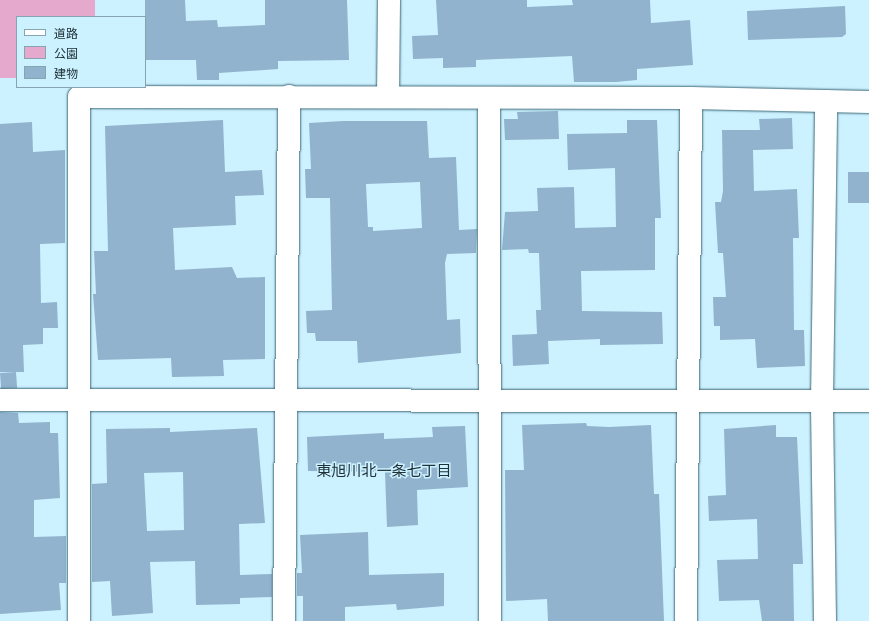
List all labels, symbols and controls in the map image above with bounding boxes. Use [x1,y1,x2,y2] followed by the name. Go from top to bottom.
[16,16,146,88] legend
[54,27,78,41] text: 道路
[54,47,78,61] text: 公園
[54,67,78,81] text: 建物
[317,463,451,481] district label: 東旭川北一条七丁目

